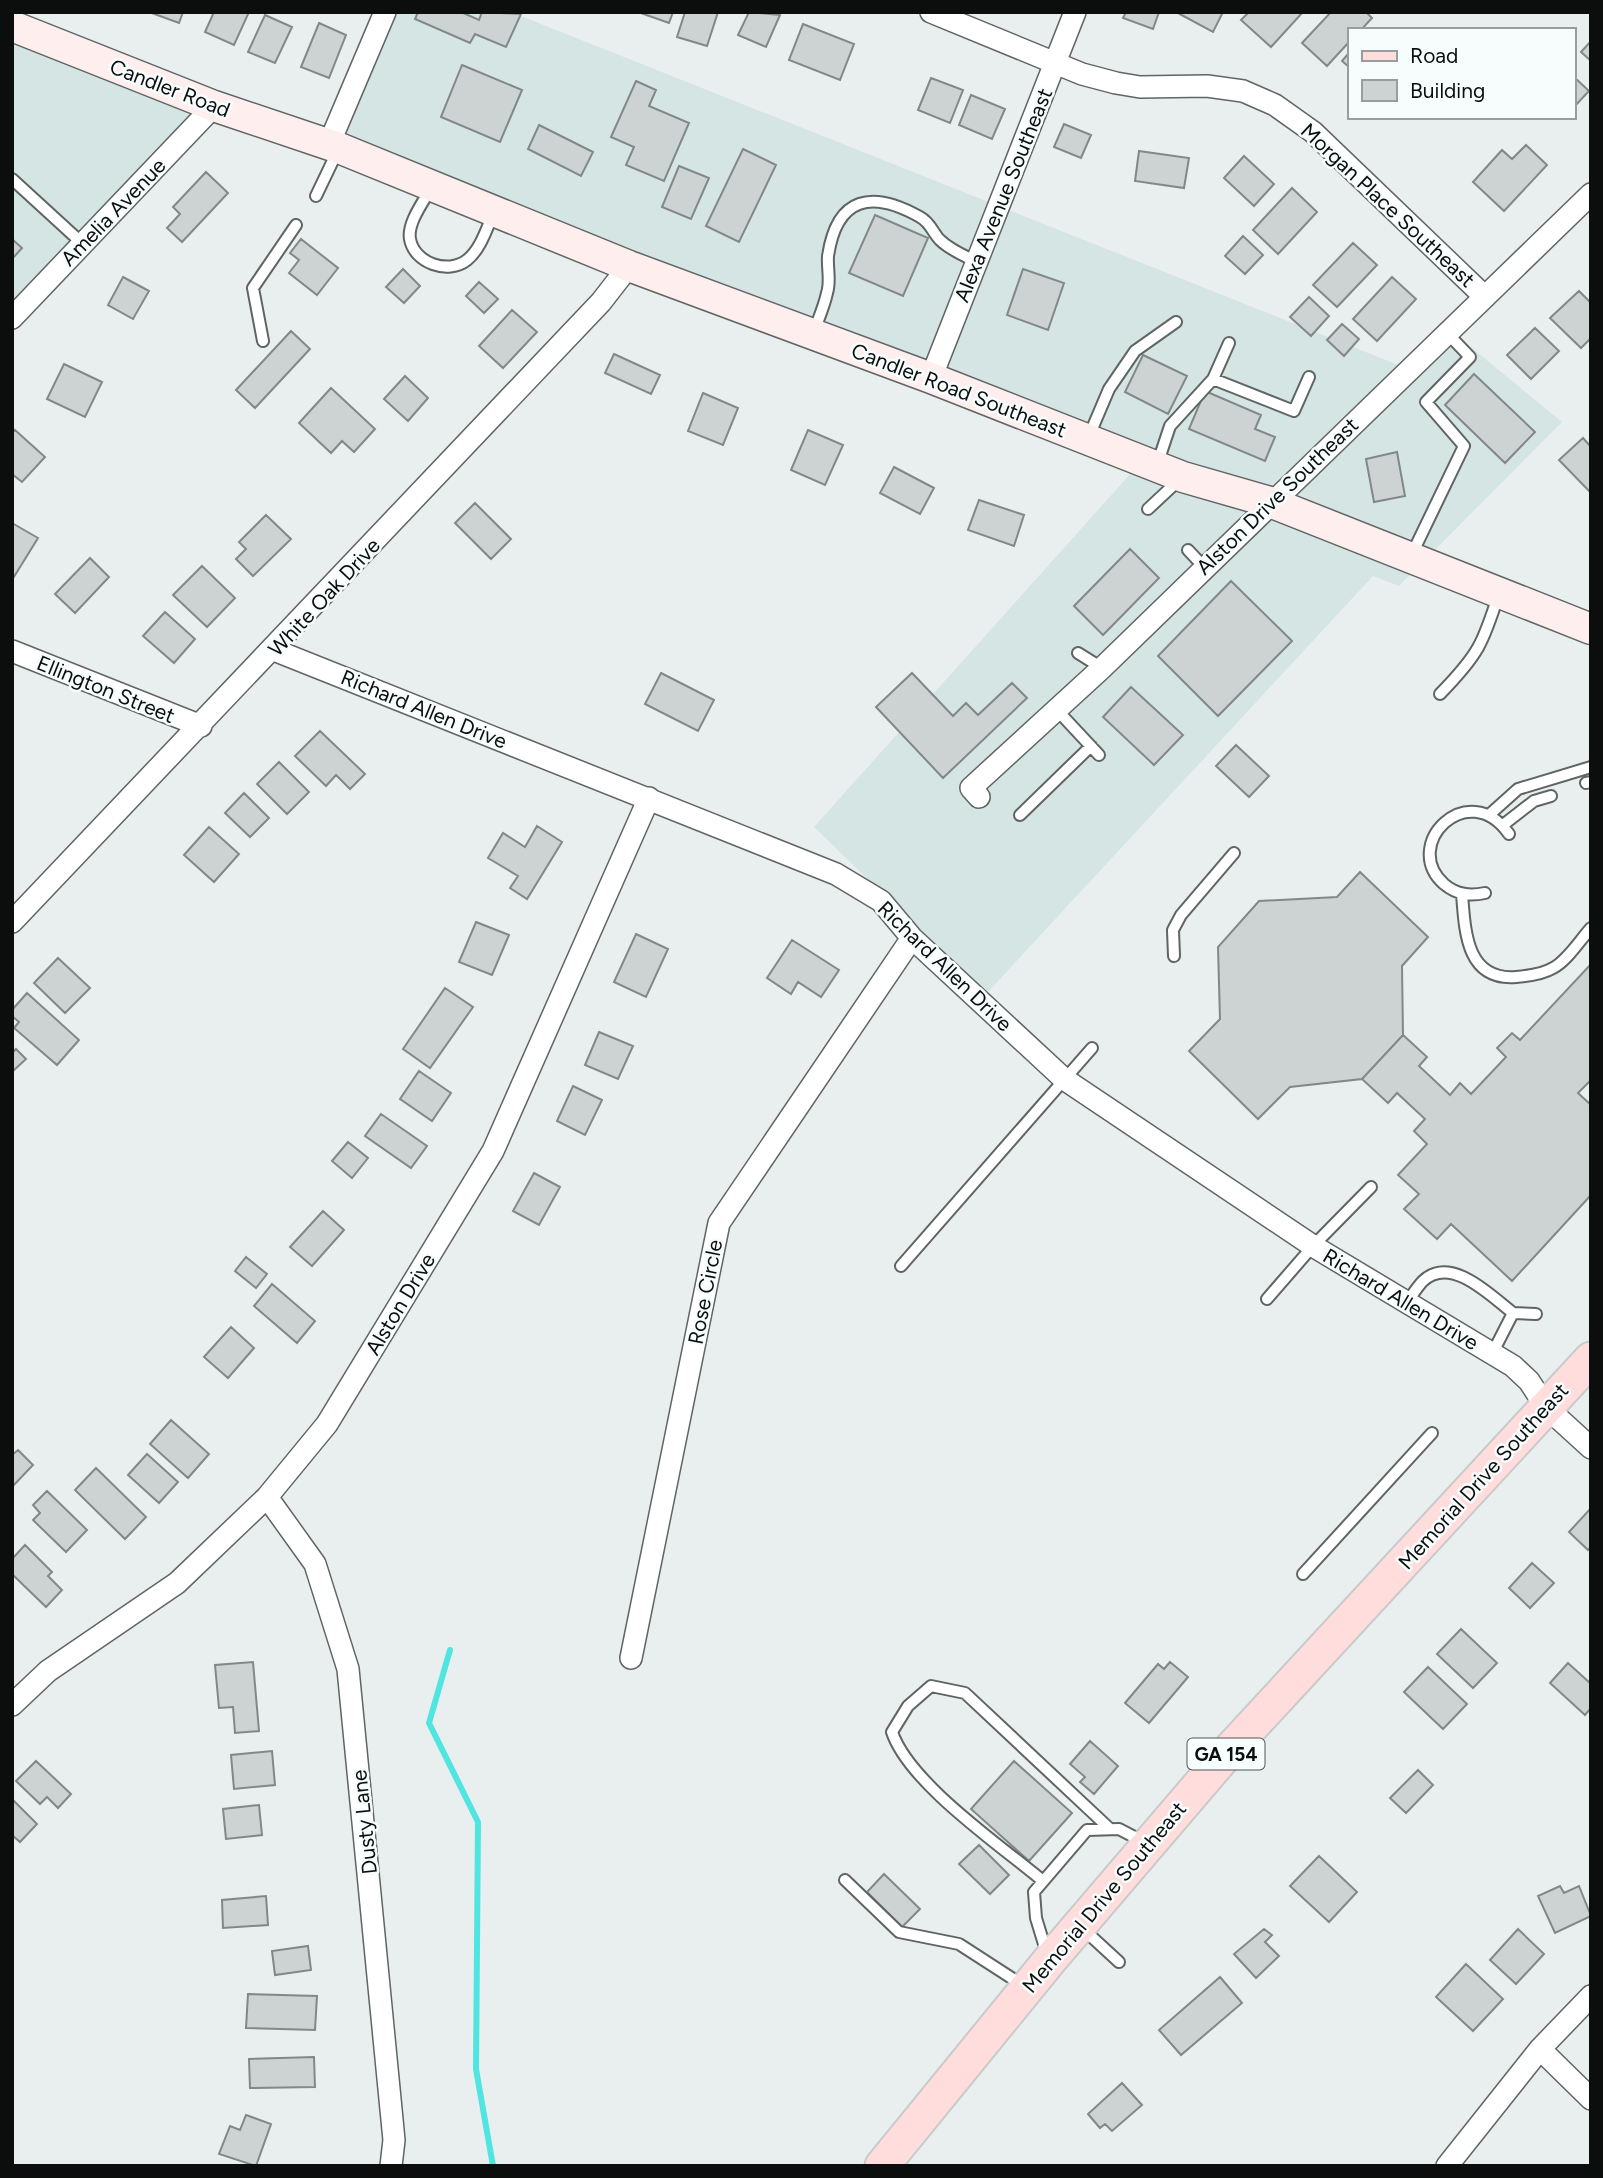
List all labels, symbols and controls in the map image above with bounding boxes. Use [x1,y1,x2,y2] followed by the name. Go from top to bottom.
[1348,28,1575,119] legend
[1410,43,1458,68] text: Road
[106,54,234,122] street label: Candler Road
[1410,78,1485,103] text: Building
[949,84,1057,306] street label: Alexa Avenue Southeast
[1296,118,1480,292] street label: Morgan Place Southeast
[55,153,171,271] street label: Amelia Avenue
[848,337,1070,443] street label: Candler Road Southeast
[1191,412,1363,580] street label: Alston Drive Southeast
[263,533,385,661] street label: White Oak Drive
[33,650,179,728] street label: Ellington Street
[337,664,511,754] street label: Richard Allen Drive
[873,896,1017,1036] street label: Richard Allen Drive
[683,1237,727,1347] street label: Rose Circle
[1319,1243,1483,1355] street label: Richard Allen Drive
[360,1249,440,1359] street label: Alston Drive
[1393,1378,1573,1574] street label: Memorial Drive Southeast
[1188,1738,1264,1770] road number: GA 154
[346,1769,382,1875] street label: Dusty Lane
[1017,1796,1191,1998] street label: Memorial Drive Southeast

